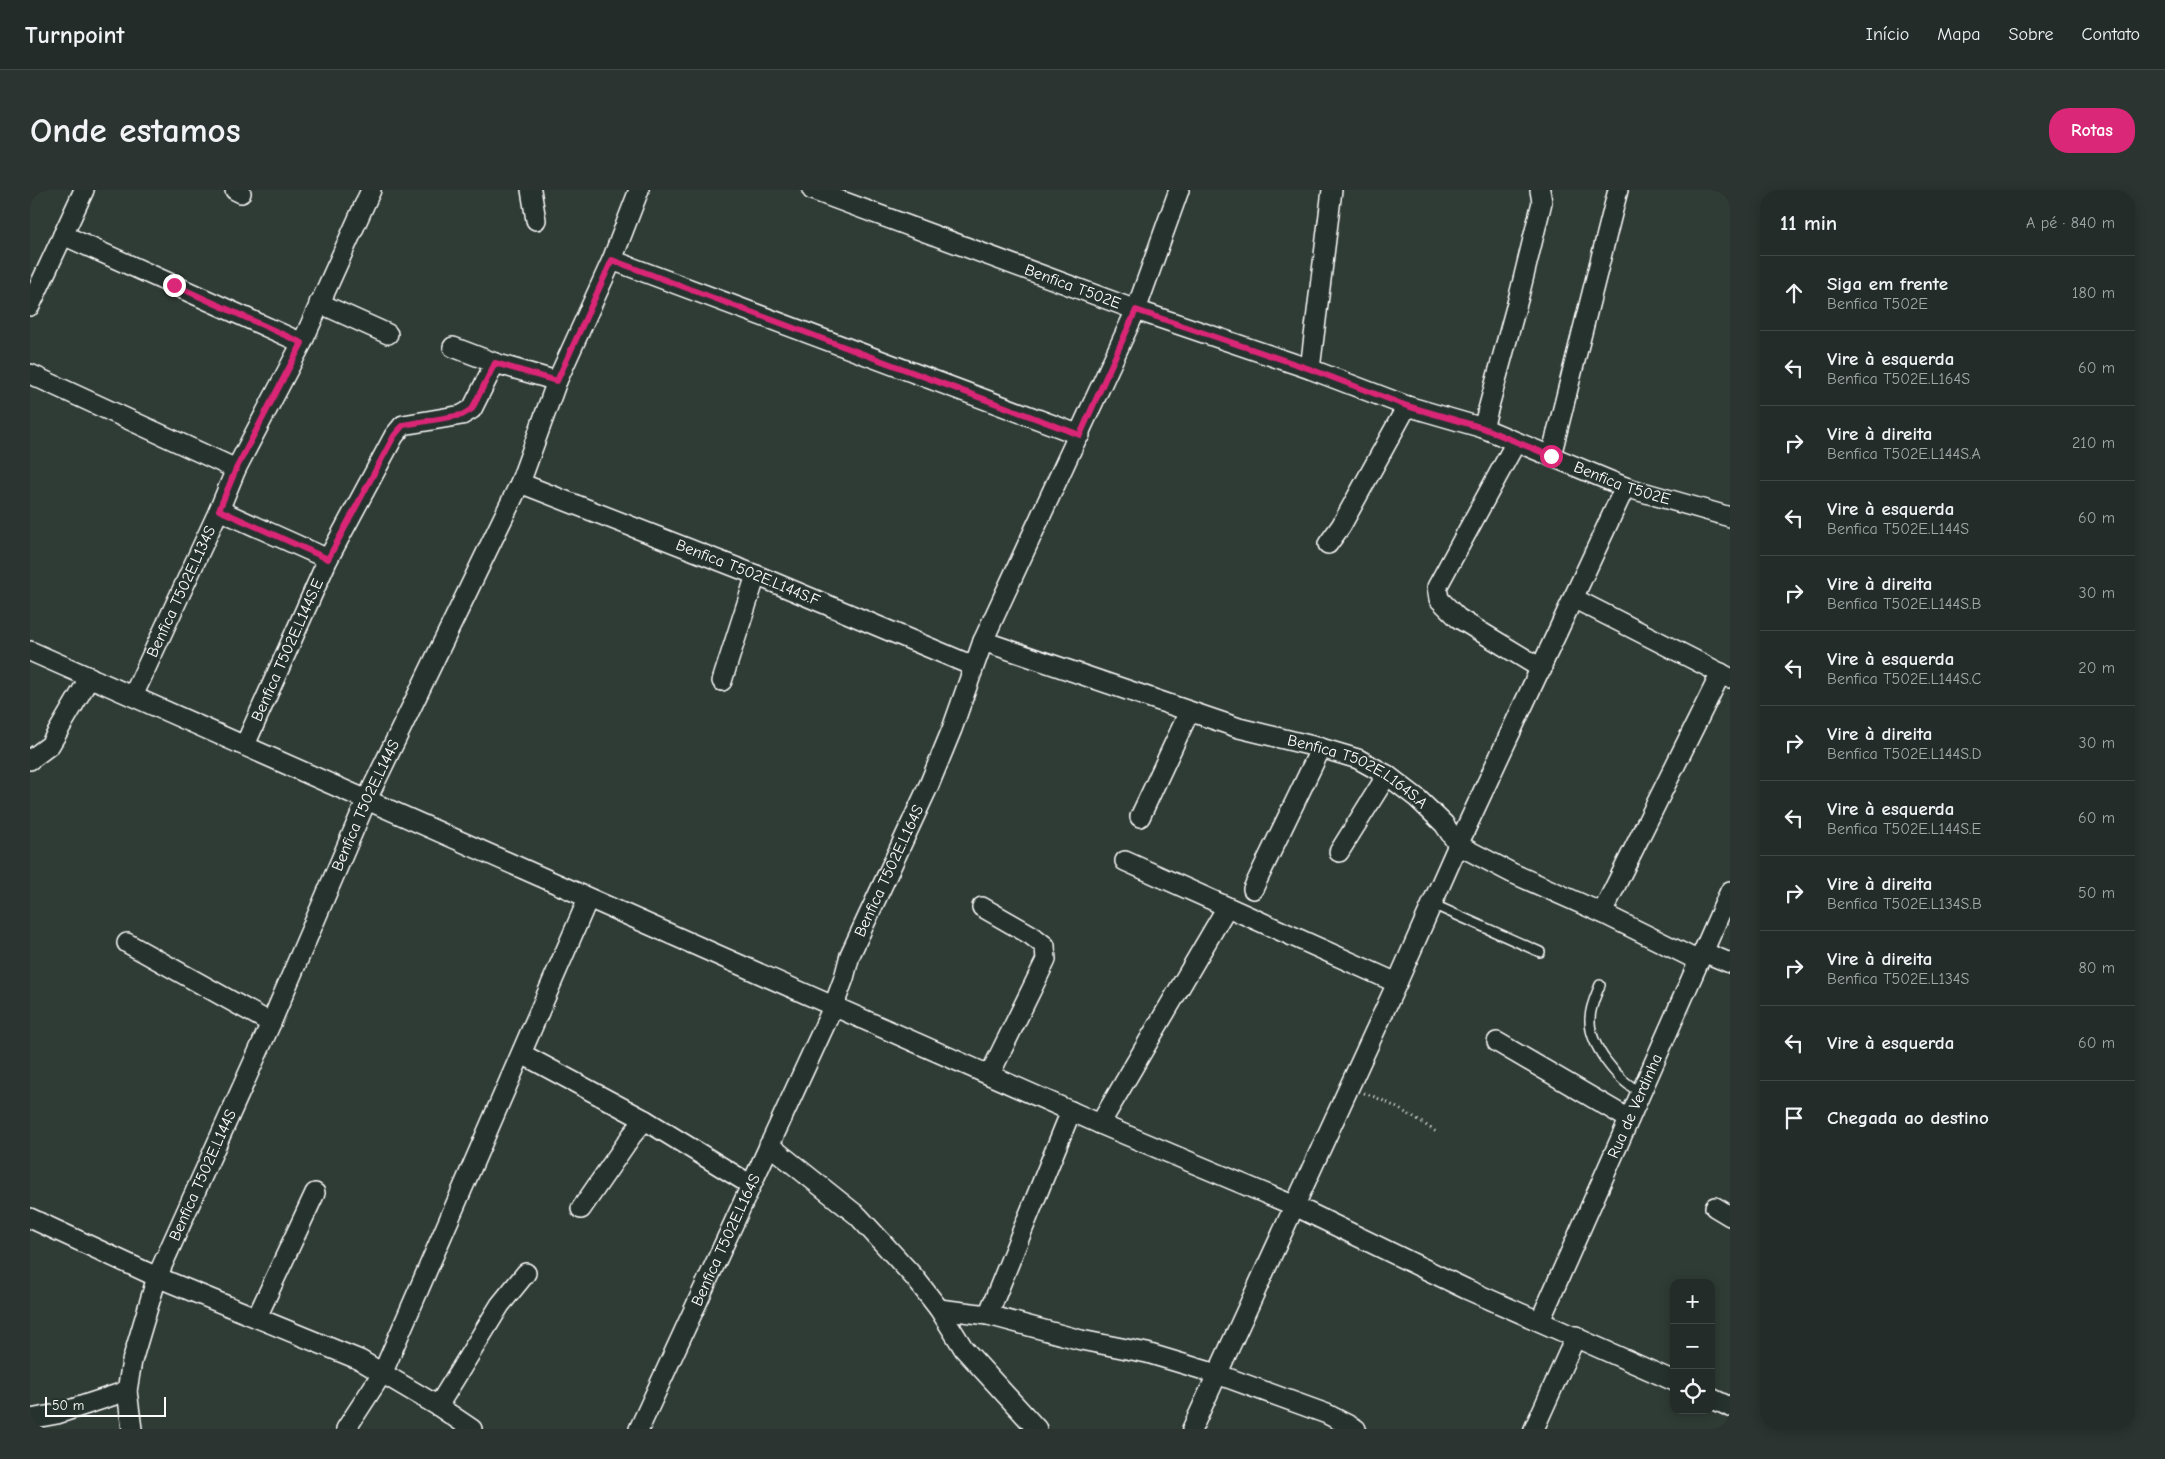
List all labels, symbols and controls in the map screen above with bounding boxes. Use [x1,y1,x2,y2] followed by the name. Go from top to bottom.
[25,21,124,49] text: Turnpoint
[1866,24,1909,45] text: Início
[1937,24,1980,45] text: Mapa
[2008,24,2053,45] text: Sobre
[2081,24,2140,45] text: Contato
[2049,108,2135,153] button: Rotas
[30,110,241,151] text: Onde estamos
[1780,211,1837,235] text: 11 min
[2026,214,2115,232] text: A pé · 840 m
[1022,261,1124,313] street label: Benfica T502E
[1827,273,1948,295] text: Siga em frente
[163,274,186,297] route end
[1780,279,1808,307] icon: ahead
[2072,284,2115,302] text: 180 m
[1827,295,1928,313] text: Benfica T502E
[1827,348,1954,370] text: Vire à esquerda
[1780,354,1808,382] icon: left
[2078,359,2115,377] text: 60 m
[1827,370,1970,388] text: Benfica T502E.L164S
[1827,423,1932,445] text: Vire à direita
[1780,429,1808,457] icon: right
[2072,434,2115,452] text: 210 m
[1540,445,1563,468] route start
[1827,445,1981,463] text: Benfica T502E.L144S.A
[1571,458,1673,509] street label: Benfica T502E
[1827,498,1954,520] text: Vire à esquerda
[1780,504,1808,532] icon: left
[2078,509,2115,527] text: 60 m
[1827,520,1969,538] text: Benfica T502E.L144S
[143,523,219,660] street label: Benfica T502E.L134S
[673,536,823,610] street label: Benfica T502E.L144S.F
[1827,573,1932,595] text: Vire à direita
[248,576,327,724] street label: Benfica T502E.L144S.E
[1780,579,1808,607] icon: right
[2079,584,2115,602] text: 30 m
[1827,595,1981,613] text: Benfica T502E.L144S.B
[1827,648,1954,670] text: Vire à esquerda
[1780,654,1808,682] icon: left
[2078,659,2115,677] text: 20 m
[1827,670,1981,688] text: Benfica T502E.L144S.C
[1827,723,1932,745] text: Vire à direita
[1780,729,1808,757] icon: right
[1286,731,1431,812] street label: Benfica T502E.L164S.A
[2079,734,2115,752] text: 30 m
[328,737,403,874] street label: Benfica T502E.L144S
[1827,745,1982,763] text: Benfica T502E.L144S.D
[1827,798,1954,820] text: Vire à esquerda
[851,802,927,940] street label: Benfica T502E.L164S
[1780,804,1808,832] icon: left
[2078,809,2115,827] text: 60 m
[1827,820,1981,838] text: Benfica T502E.L144S.E
[1827,873,1932,895] text: Vire à direita
[1780,879,1808,907] icon: right
[2078,884,2115,902] text: 50 m
[1827,895,1982,913] text: Benfica T502E.L134S.B
[1827,948,1932,970] text: Vire à direita
[1780,954,1808,982] icon: right
[2078,959,2115,977] text: 80 m
[1827,970,1969,988] text: Benfica T502E.L134S
[1780,1029,1808,1057] icon: left
[1827,1032,1954,1054] text: Vire à esquerda
[2078,1034,2115,1052] text: 60 m
[1604,1051,1666,1161] street label: Rua de Verdinha
[1780,1104,1808,1132] icon: arrive
[165,1106,240,1244] street label: Benfica T502E.L144S
[1827,1107,1989,1129] text: Chegada ao destino
[688,1171,764,1309] street label: Benfica T502E.L164S
[1670,1279,1715,1414] map controls
[1670,1279,1715,1324] button: +
[1670,1324,1715,1369] button: −
[1670,1369,1715,1414] button: locate
[45,1394,166,1417] scale bar
[52,1397,84,1414] text: 50 m

